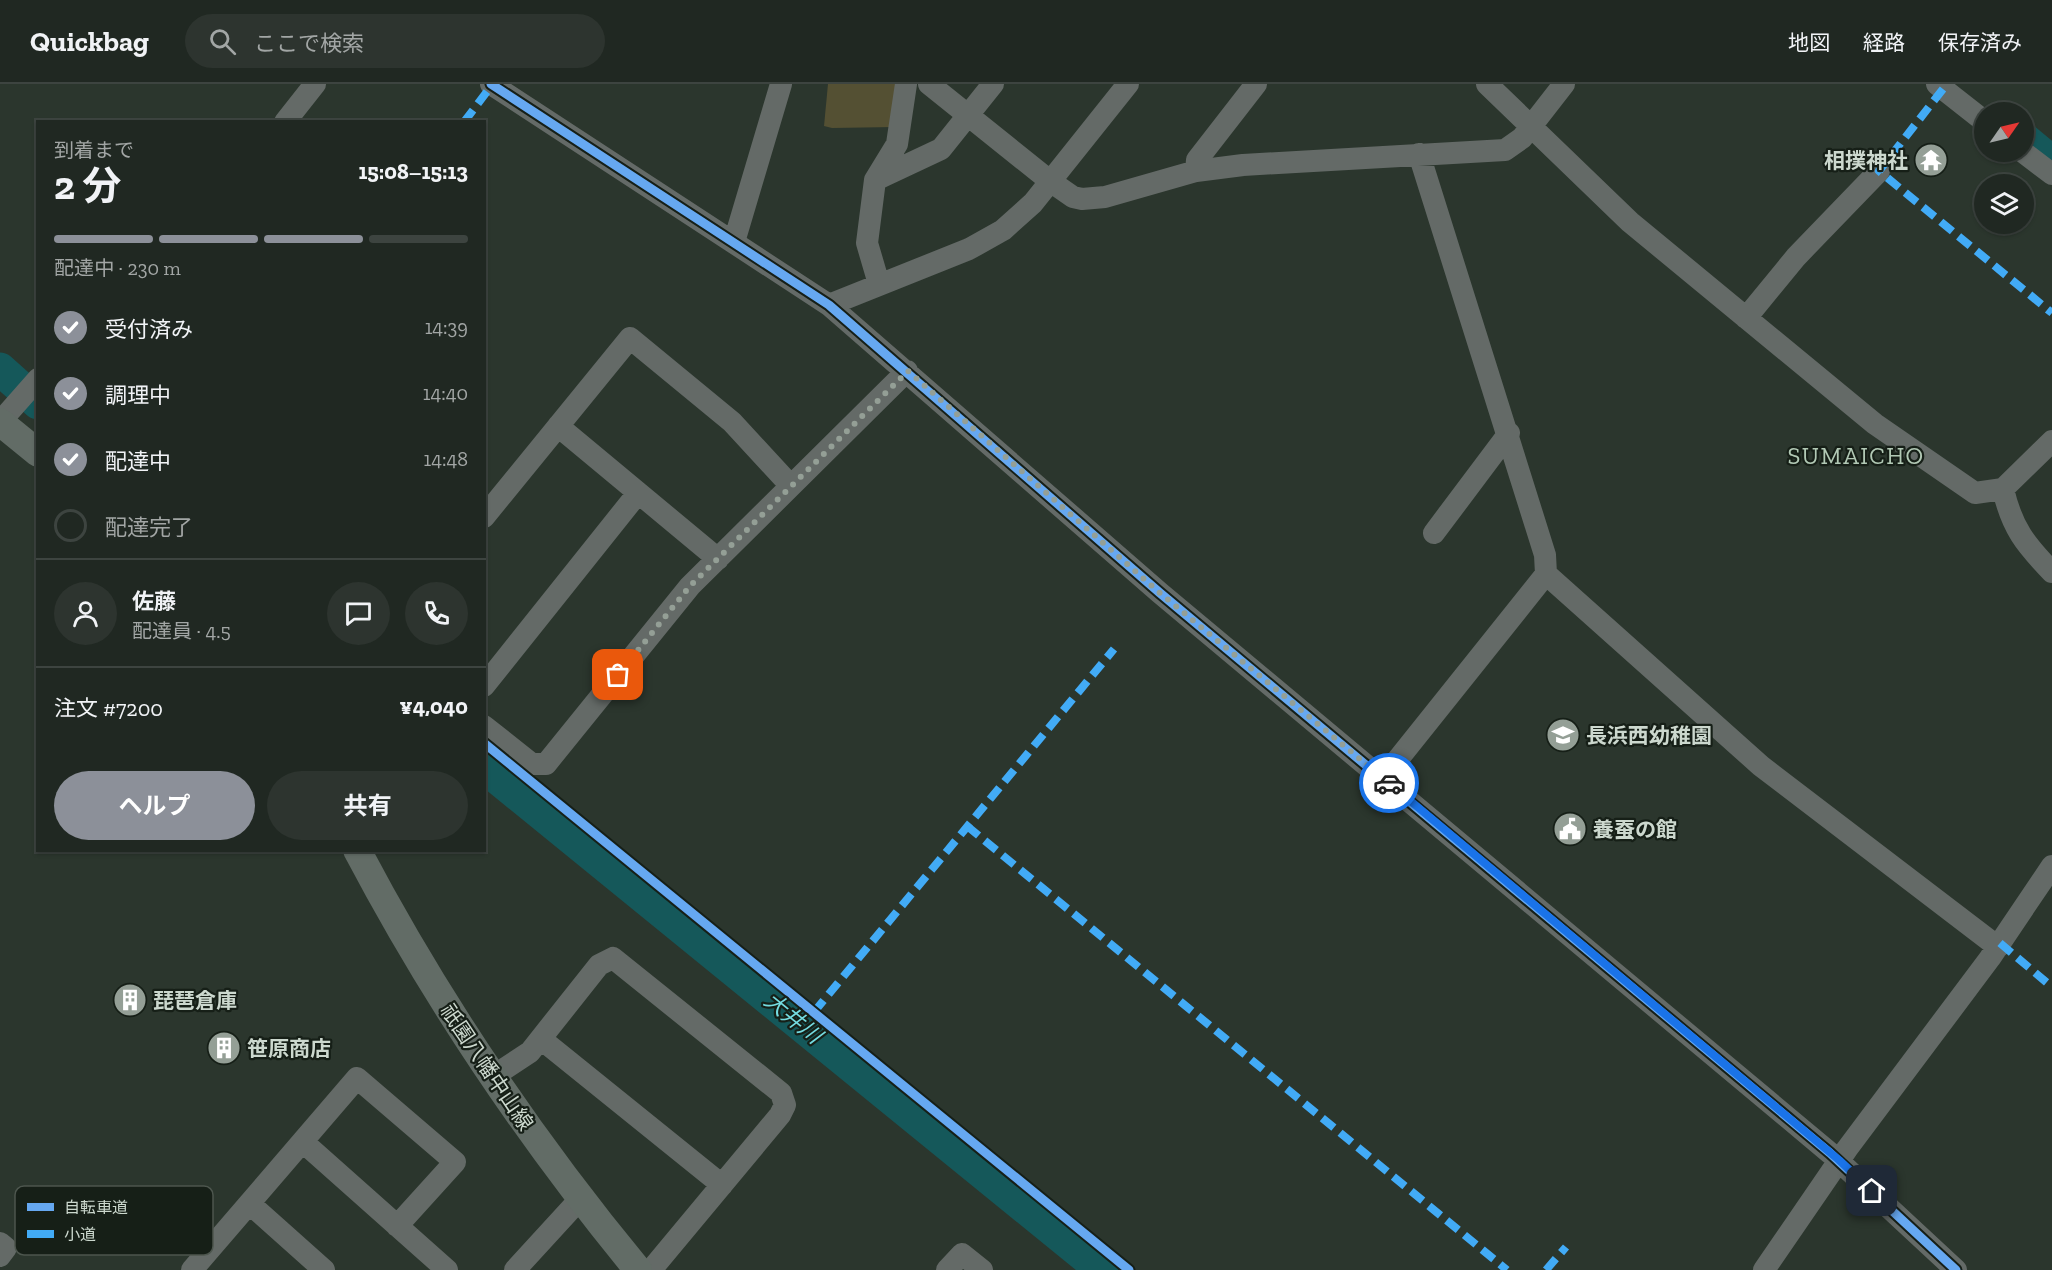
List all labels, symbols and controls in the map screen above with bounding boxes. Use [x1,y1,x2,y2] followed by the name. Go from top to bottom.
[185,14,605,68] search box
[30,25,149,58] text: Quickbag
[206,25,239,58] icon: search
[254,30,364,57] text: ここで検索
[1788,30,1830,55] text: 地図
[1863,30,1905,55] text: 経路
[1938,30,2022,55] text: 保存済み
[1974,102,2034,162] north arrow
[1974,102,2034,234] map controls
[54,138,134,162] text: 到着まで
[1913,142,1949,178] temple icon: 相撲神社
[1824,148,1908,173] place label: 相撲神社
[358,158,468,185] text: 15:08–15:13
[54,162,121,209] text: 2 分
[1974,174,2034,234] button: layers
[54,256,181,280] text: 配達中 · 230 m
[54,311,87,344] icon: check
[425,315,468,339] text: 14:39
[105,316,193,343] text: 受付済み
[54,377,87,410] icon: check
[423,381,468,405] text: 14:40
[105,382,171,409] text: 調理中
[1787,441,1925,470] district label: SUMAICHO
[54,443,87,476] icon: check
[424,447,468,471] text: 14:48
[105,448,171,475] text: 配達中
[105,514,193,541] text: 配達完了
[54,582,117,645] button: person
[327,582,390,645] button: chat
[405,582,468,645] button: phone
[132,588,176,615] text: 佐藤
[132,619,231,643] text: 配達員 · 4.5
[592,649,643,700] pin
[601,658,634,691] icon: bag
[400,693,468,720] text: ¥4,040
[54,695,163,722] text: 注文 #7200
[1545,717,1581,753] school or university icon: 長浜西幼稚園
[1586,723,1712,748] place label: 長浜西幼稚園
[1359,753,1419,813] courier
[1373,767,1406,800] icon: car
[54,771,255,840] button: ヘルプ
[267,771,468,840] button: 共有
[1552,811,1588,847] public building icon: 養蚕の館
[1593,817,1677,842] place label: 養蚕の館
[112,982,148,1018] building icon: 琵琶倉庫
[759,987,829,1051] water label: 大井川
[153,988,237,1013] place label: 琵琶倉庫
[436,999,538,1135] street label: 祇園八幡中山線
[206,1030,242,1066] building icon: 笹原商店
[247,1036,331,1061] place label: 笹原商店
[1846,1165,1897,1216] pin
[1855,1174,1888,1207] icon: home
[15,1186,213,1255] legend
[64,1198,128,1217] text: 自転車道
[64,1225,96,1244] text: 小道

